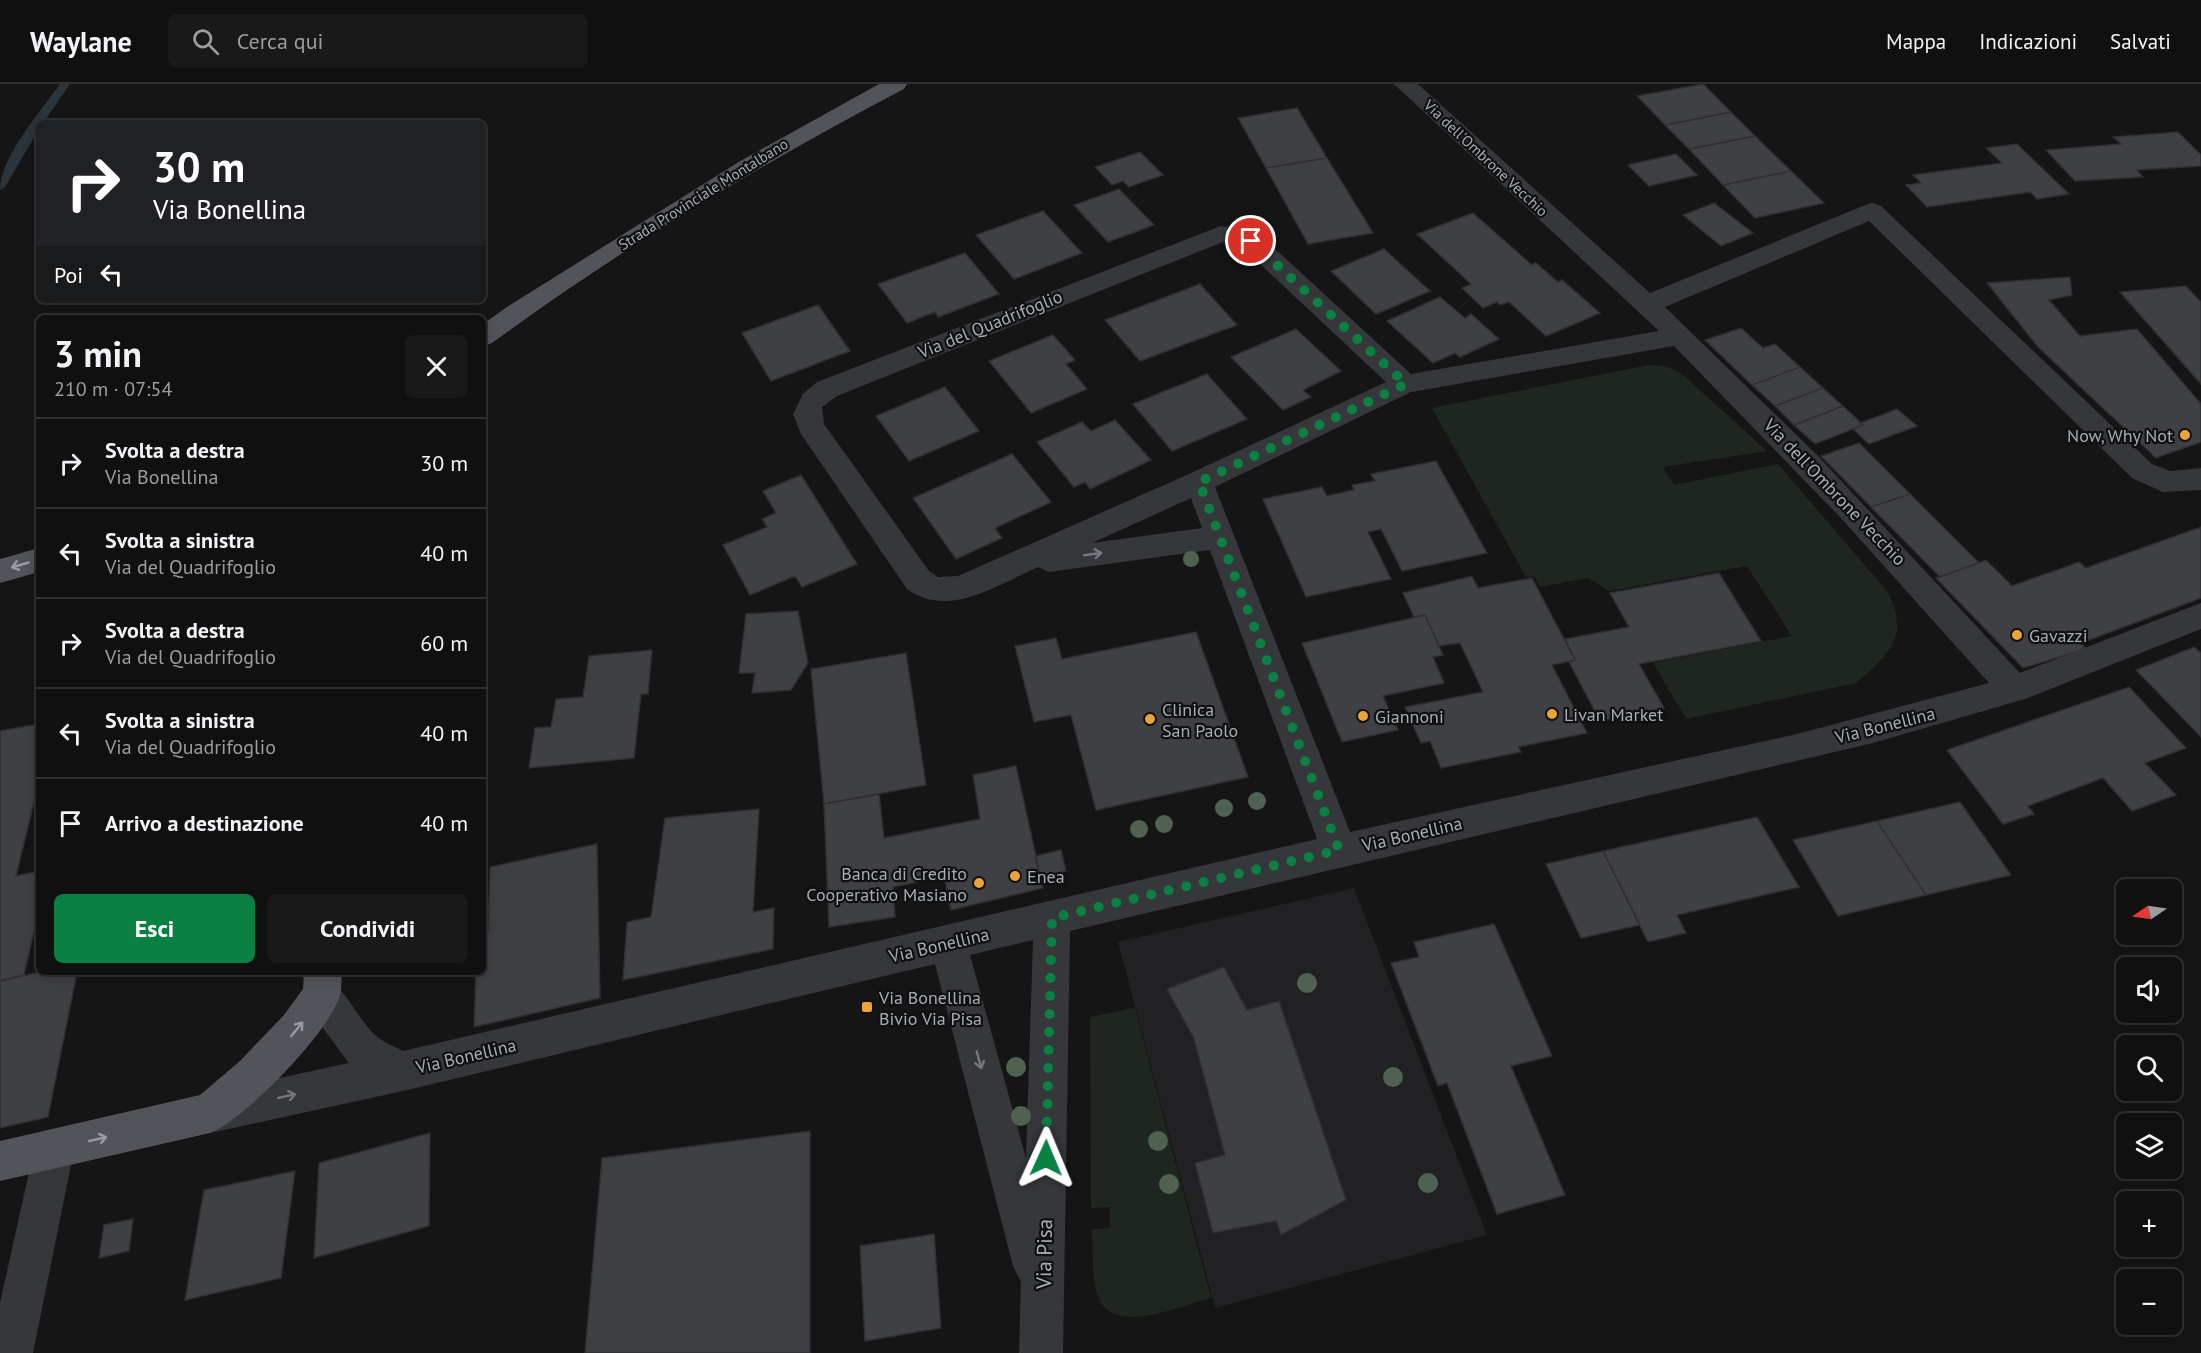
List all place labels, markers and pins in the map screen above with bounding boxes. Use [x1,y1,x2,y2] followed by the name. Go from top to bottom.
[1225,215,1276,266] pin
[2067,424,2173,447] place label: Now, Why Not
[2178,428,2192,442] marker: Now, Why Not
[2029,624,2087,647] place label: Gavazzi
[2010,628,2024,642] marker: Gavazzi
[1162,698,1238,742] place label: Clinica San Paolo
[1564,703,1663,726] place label: Livan Market
[1375,705,1444,728] place label: Giannoni
[1545,707,1559,721] marker: Livan Market
[1356,709,1370,723] marker: Giannoni
[1143,712,1157,726] marker: Clinica San Paolo
[806,862,967,906] place label: Banca di Credito Cooperativo Masiano
[1027,865,1065,888] place label: Enea
[1008,869,1022,883] marker: Enea
[972,876,986,890] marker: Banca di Credito Cooperativo Masiano
[878,986,982,1030] place label: Via Bonellina Bivio Via Pisa
[860,1000,874,1014] marker: Via Bonellina Bivio Via Pisa

